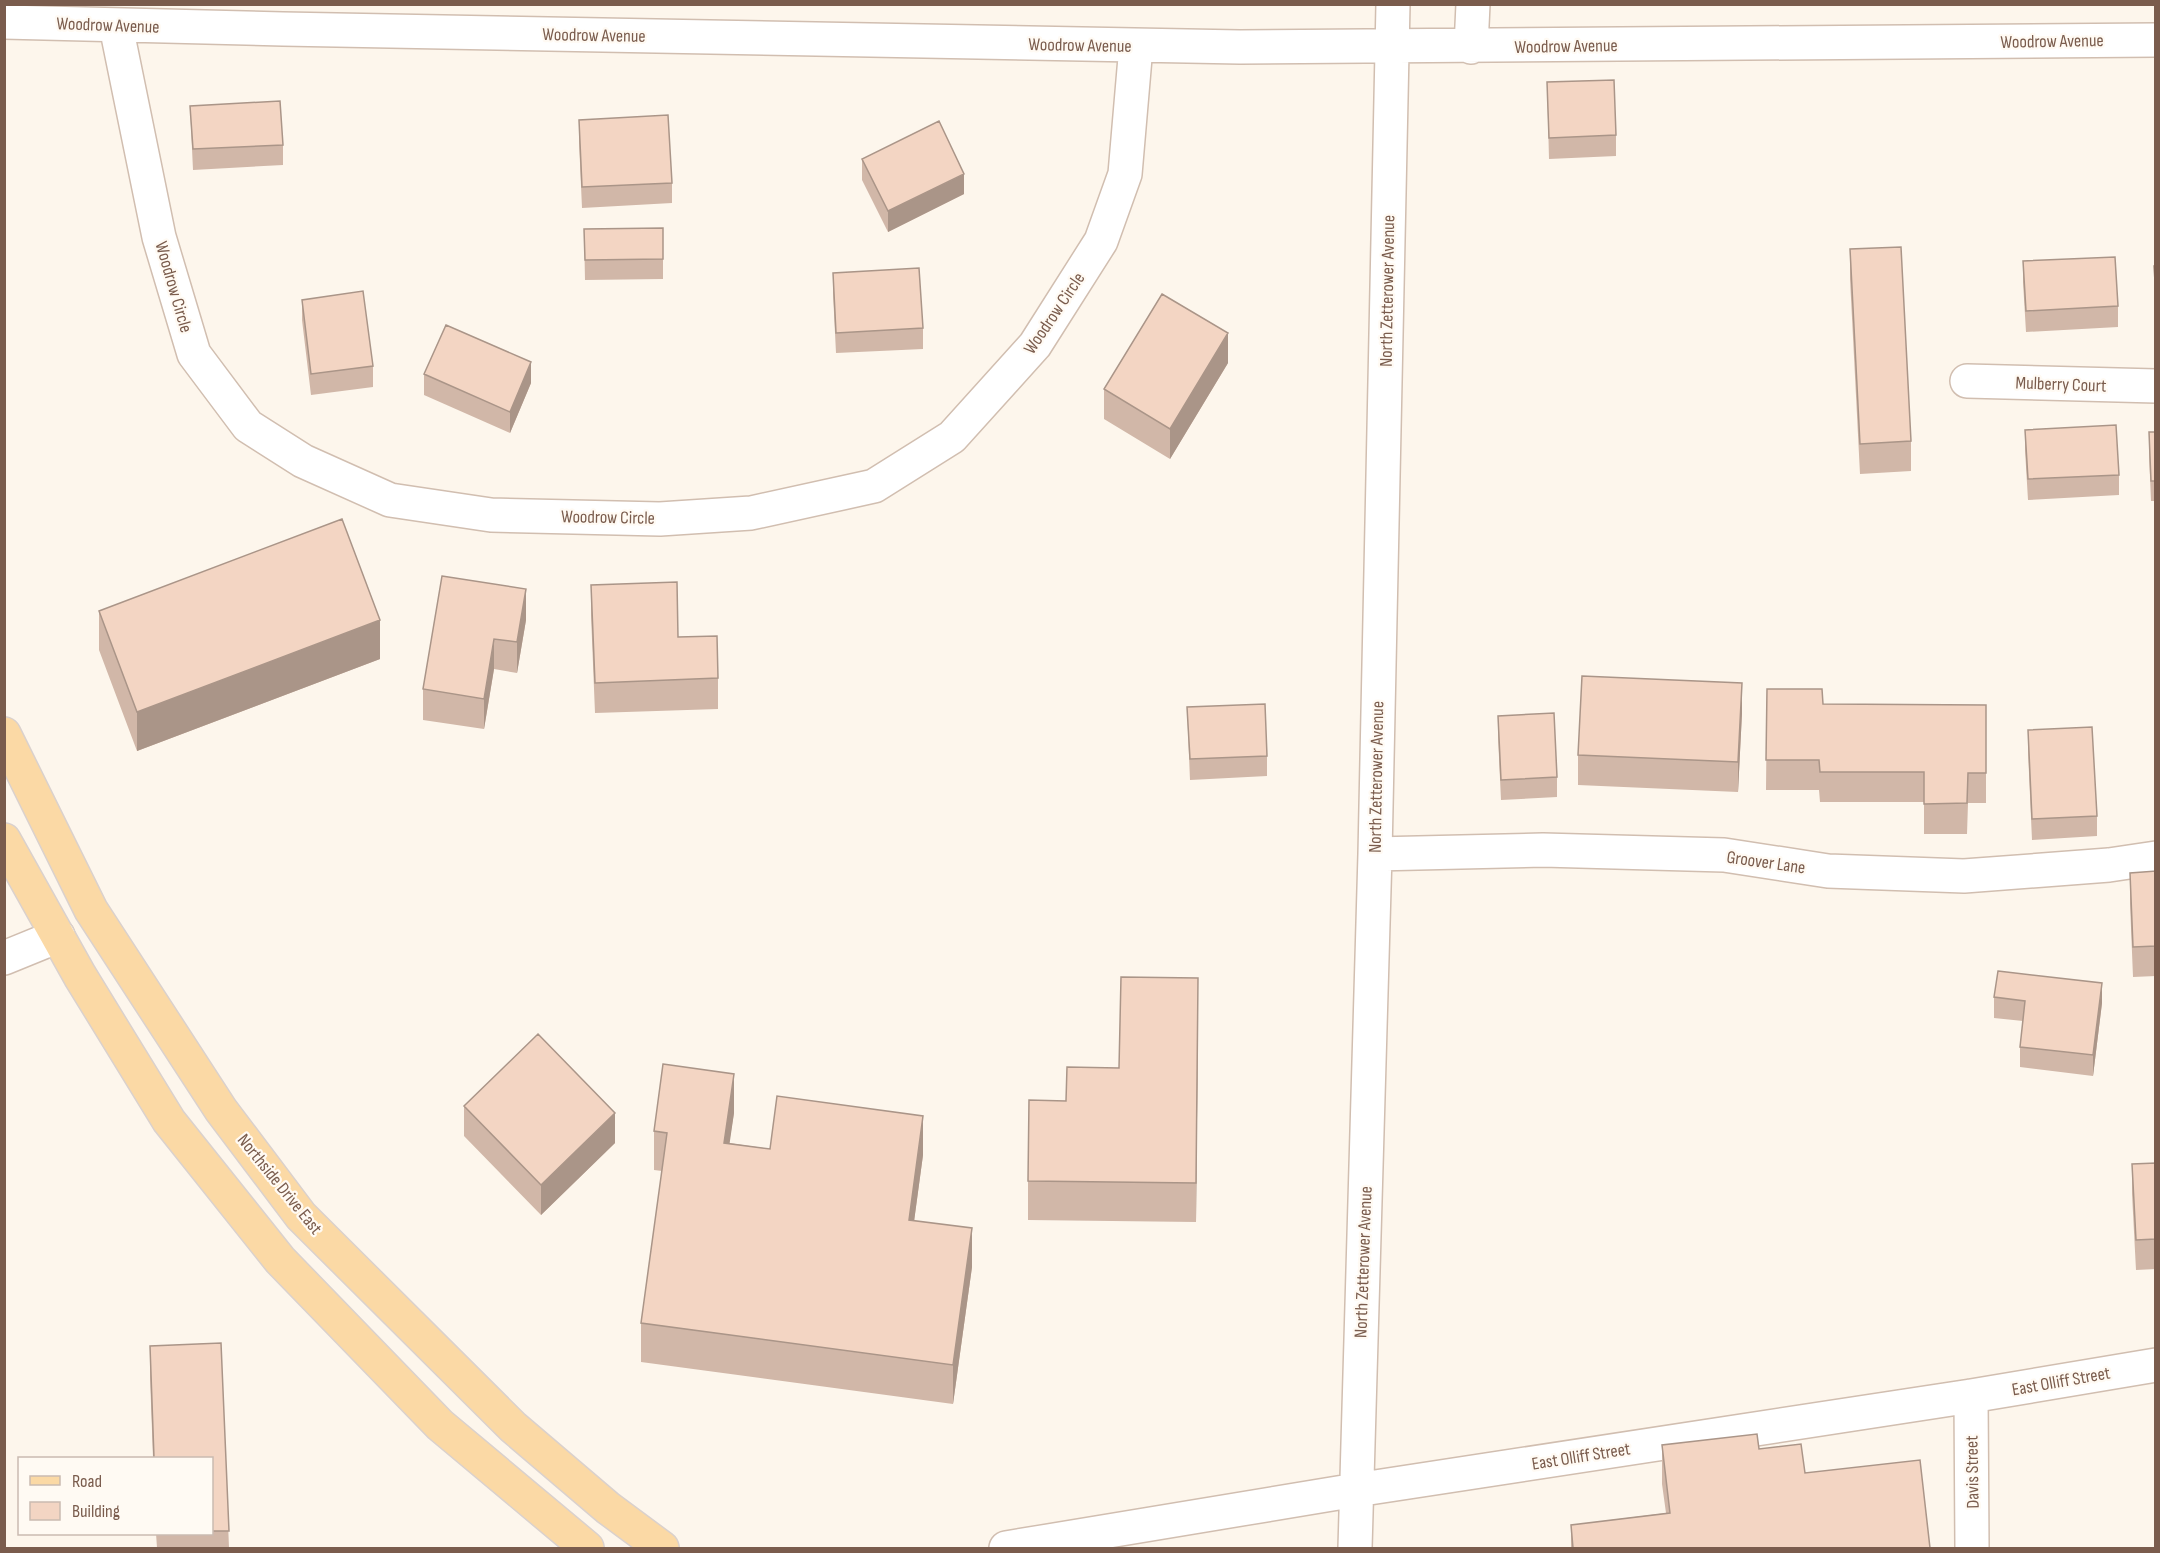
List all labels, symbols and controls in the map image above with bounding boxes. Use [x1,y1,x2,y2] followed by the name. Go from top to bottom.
[56,13,160,38] street label: Woodrow Avenue
[542,24,646,47] street label: Woodrow Avenue
[2000,30,2104,53] street label: Woodrow Avenue
[1028,34,1132,57] street label: Woodrow Avenue
[1514,35,1618,58] street label: Woodrow Avenue
[1376,215,1399,367] street label: North Zetterower Avenue
[150,239,197,335] street label: Woodrow Circle
[1019,269,1089,358] street label: Woodrow Circle
[2015,372,2107,397] street label: Mulberry Court
[561,506,655,529] street label: Woodrow Circle
[1365,701,1388,853] street label: North Zetterower Avenue
[1725,847,1807,878] street label: Groover Lane
[233,1130,327,1239] street label: Northside Drive East
[1350,1186,1377,1338] street label: North Zetterower Avenue
[2010,1362,2112,1400] street label: East Olliff Street
[1961,1435,1984,1509] street label: Davis Street
[1530,1438,1632,1475] street label: East Olliff Street
[18,1457,213,1535] legend
[72,1471,102,1492] text: Road
[72,1501,120,1522] text: Building

